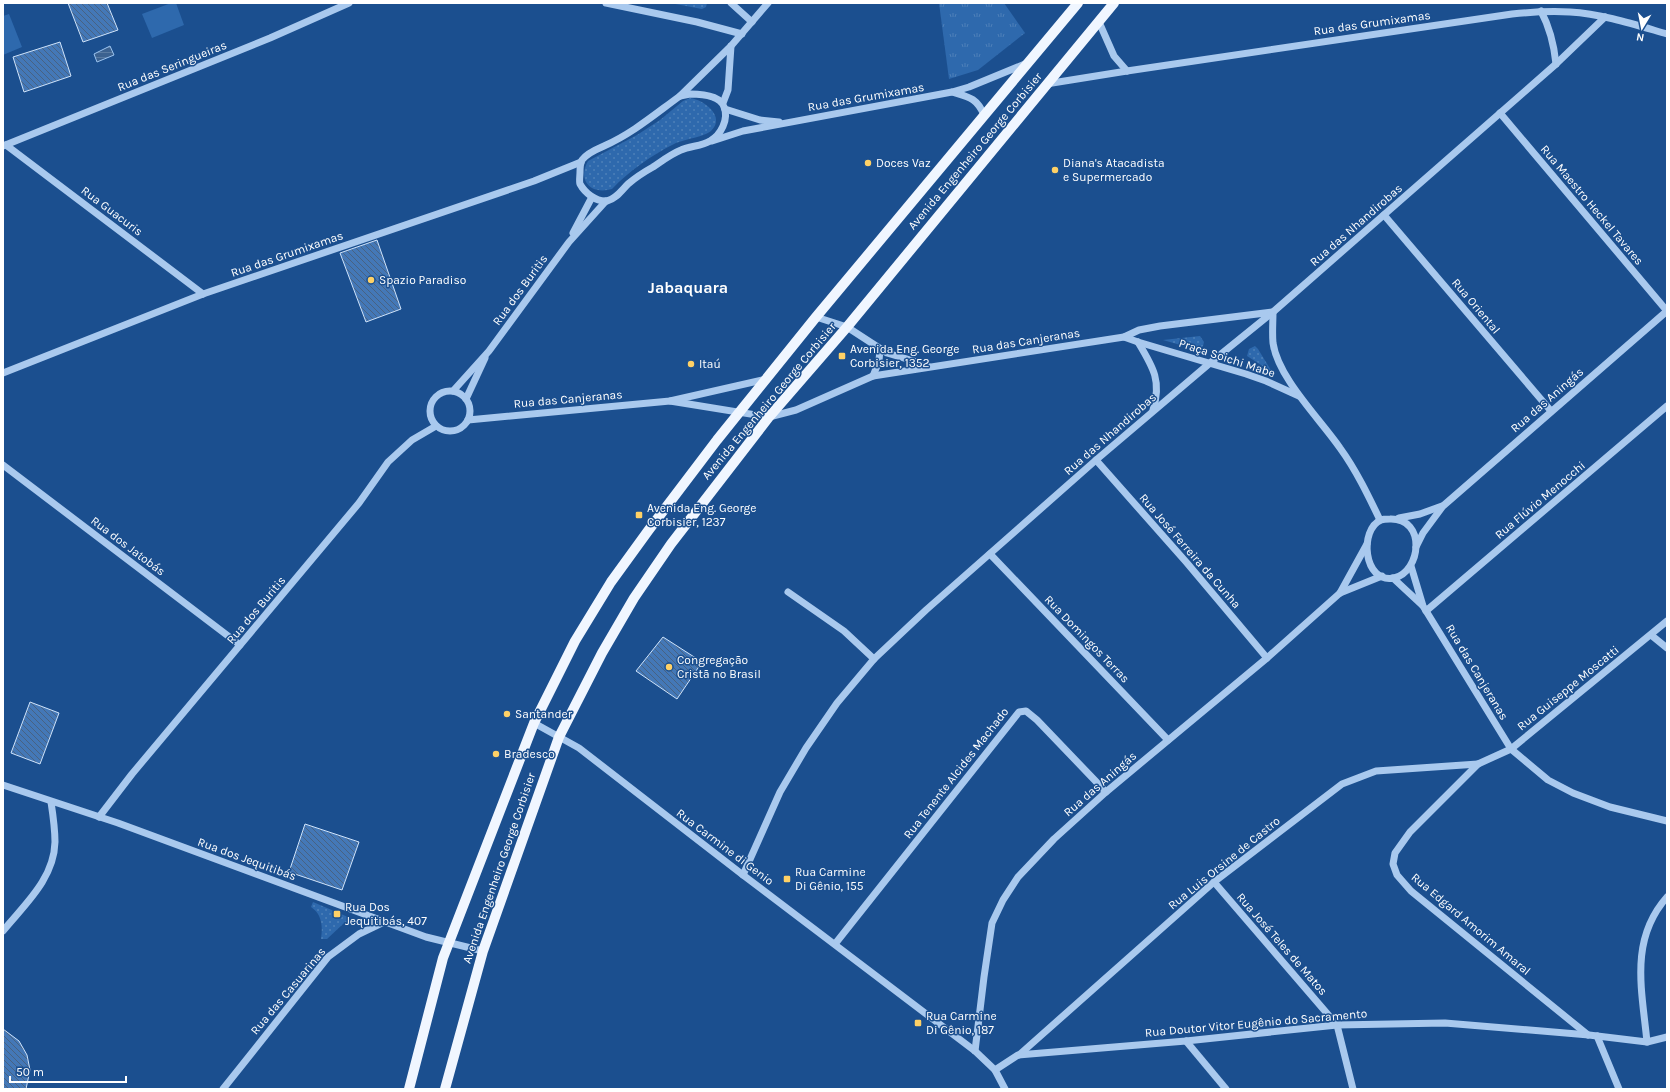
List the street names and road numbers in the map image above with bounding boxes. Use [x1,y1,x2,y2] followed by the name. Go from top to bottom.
[1313,8,1431,38] street label: Rua das Grumixamas
[115,38,229,94] street label: Rua das Seringueiras
[905,69,1045,232] street label: Avenida Engenheiro George Corbisier
[807,80,925,114] street label: Rua das Grumixamas
[1538,142,1646,268] street label: Rua Maestro Heckel Tavares
[1307,181,1405,269] street label: Rua das Nhandirobas
[78,183,146,239] street label: Rua Guacuris
[229,228,345,280] street label: Rua das Grumixamas
[490,252,550,328] street label: Rua dos Buritis
[1449,276,1503,336] street label: Rua Oriental
[699,319,839,482] street label: Avenida Engenheiro George Corbisier
[971,326,1081,356] street label: Rua das Canjeranas
[1177,336,1277,380] street label: Praça Soichi Mabe
[1508,365,1586,435] street label: Rua das Aningás
[513,387,623,411] street label: Rua das Canjeranas
[1061,390,1159,478] street label: Rua das Nhandirobas
[1492,458,1588,542] street label: Rua Flúvio Menocchi
[1136,491,1244,611] street label: Rua José Ferreira da Cunha
[88,513,168,579] street label: Rua dos Jatobás
[224,573,288,647] street label: Rua dos Buritis
[1042,592,1132,686] street label: Rua Domingos Terras
[1443,622,1511,722] street label: Rua das Canjeranas
[1514,643,1622,733] street label: Rua Guiseppe Moscatti
[900,705,1012,841] street label: Rua Tenente Alcides Machado
[1061,749,1139,819] street label: Rua das Aningás
[460,770,539,965] street label: Avenida Engenheiro George Corbisier
[674,806,776,888] street label: Rua Carmine di Genio
[1165,814,1283,912] street label: Rua Luis Orsine de Castro
[196,835,298,883] street label: Rua dos Jequitibás
[1409,870,1533,978] street label: Rua Edgard Amorim Amaral
[1234,890,1330,998] street label: Rua José Teles de Matos
[248,945,328,1037] street label: Rua das Casuarinas
[1144,1006,1368,1040] street label: Rua Doutor Vitor Eugênio do Sacramento

